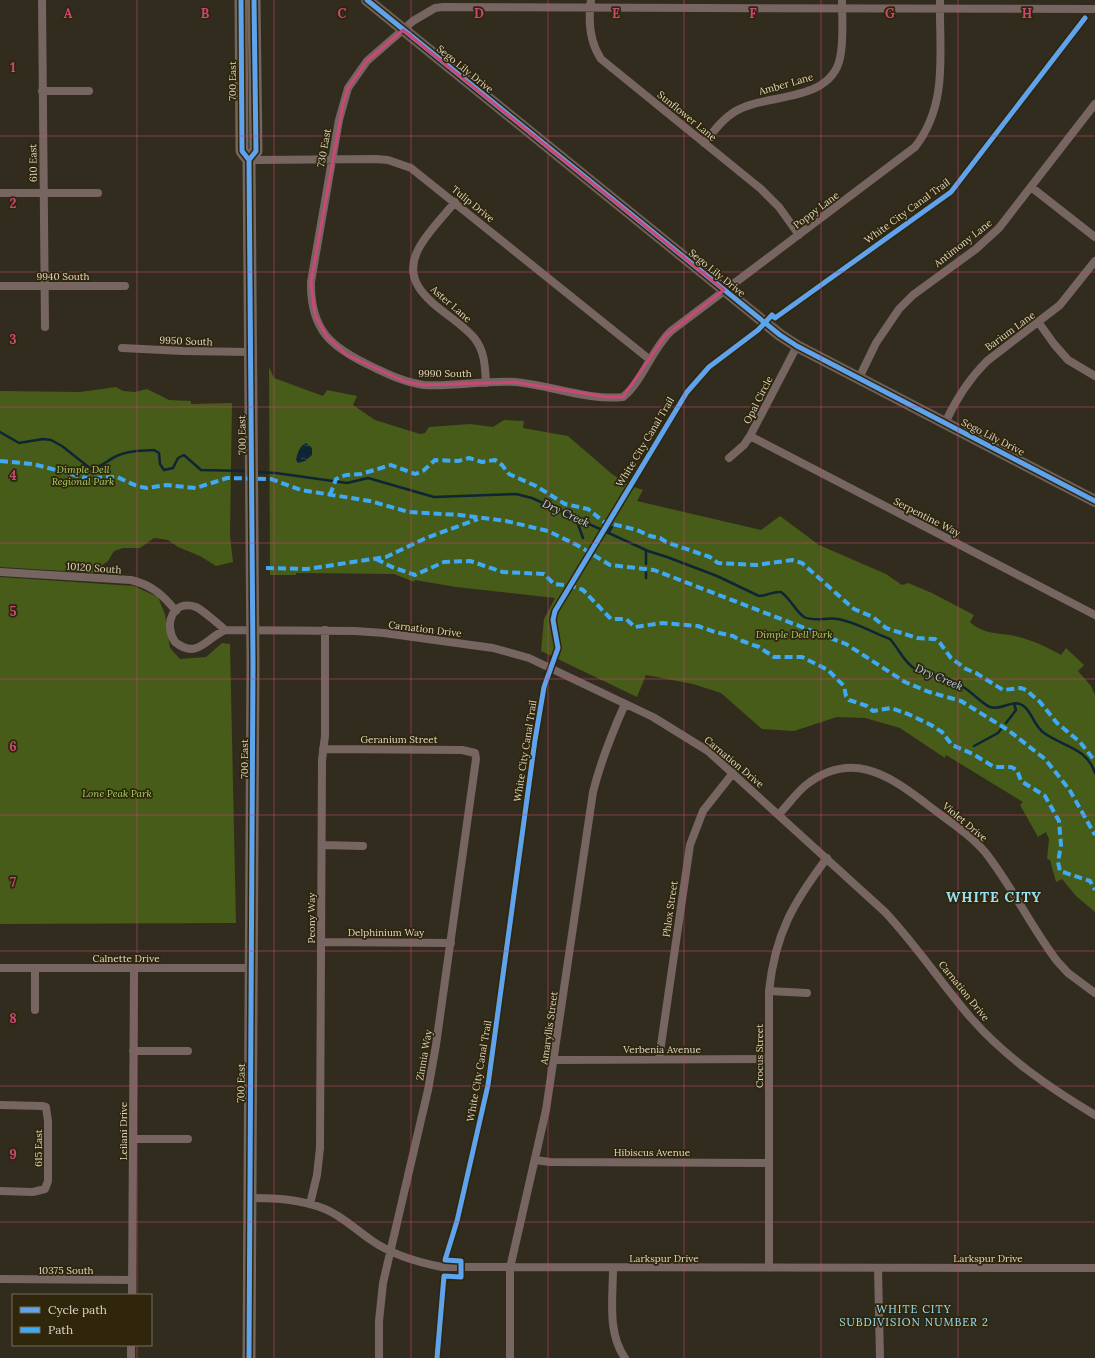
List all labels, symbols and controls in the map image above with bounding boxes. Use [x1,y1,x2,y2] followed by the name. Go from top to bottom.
[64,5,73,22] text: A
[201,5,210,22] text: B
[338,5,347,22] text: C
[474,5,484,22] text: D
[612,5,620,22] text: E
[749,5,757,22] text: F
[885,5,895,22] text: G
[1022,5,1032,22] text: H
[434,42,496,96] street label: Sego Lily Drive
[10,59,16,76] text: 1
[226,61,239,101] street label: 700 East
[756,70,815,98] street label: Amber Lane
[655,88,720,144] street label: Sunflower Lane
[314,128,334,168] street label: 730 East
[26,144,40,182] street label: 610 East
[862,175,953,246] street label: White City Canal Trail
[449,183,497,226] street label: Tulip Drive
[790,188,842,232] street label: Poppy Lane
[10,195,17,212] text: 2
[931,216,995,270] street label: Antimony Lane
[686,246,748,300] street label: Sego Lily Drive
[36,270,90,283] street label: 9940 South
[427,282,474,326] street label: Aster Lane
[982,308,1038,354] street label: Barium Lane
[9,331,17,348] text: 3
[159,334,213,348] street label: 9950 South
[418,367,472,380] street label: 9990 South
[740,373,776,426] street label: Opal Circle
[613,394,677,489] street label: White City Canal Trail
[235,415,249,455] street label: 700 East
[959,415,1027,459] street label: Sego Lily Drive
[52,463,114,488] park label: Dimple Dell Regional Park
[9,467,17,484] text: 4
[891,495,963,540] street label: Serpentine Way
[540,496,592,530] water label: Dry Creek
[66,560,122,576] street label: 10120 South
[9,603,17,620] text: 5
[388,618,463,640] street label: Carnation Drive
[756,628,832,641] park label: Dimple Dell Park
[913,661,965,693] water label: Dry Creek
[511,699,539,803] street label: White City Canal Trail
[360,733,438,746] street label: Geranium Street
[702,733,767,791] street label: Carnation Drive
[9,738,17,755] text: 6
[238,739,251,779] street label: 700 East
[82,787,152,800] park label: Lone Peak Park
[939,799,991,845] street label: Violet Drive
[10,874,16,891] text: 7
[660,880,680,938] street label: Phlox Street
[946,888,1042,906] district label: WHITE CITY
[305,892,318,944] street label: Peony Way
[348,926,425,939] street label: Delphinium Way
[92,952,160,965] street label: Calnette Drive
[936,958,993,1024] street label: Carnation Drive
[537,990,561,1067] street label: Amaryllis Street
[9,1010,17,1027] text: 8
[464,1019,494,1123] street label: White City Canal Trail
[753,1024,766,1088] street label: Crocus Street
[413,1028,435,1081] street label: Zinnia Way
[622,1043,701,1056] street label: Verbenia Avenue
[234,1063,248,1103] street label: 700 East
[117,1101,130,1160] street label: Leilani Drive
[32,1129,45,1167] street label: 615 East
[9,1146,17,1163] text: 9
[614,1146,691,1159] street label: Hibiscus Avenue
[629,1252,699,1265] street label: Larkspur Drive
[953,1252,1023,1265] street label: Larkspur Drive
[38,1264,94,1277] street label: 10375 South
[12,1294,152,1346] legend
[48,1302,107,1317] text: Cycle path
[839,1302,989,1329] district label: WHITE CITY SUBDIVISION NUMBER 2
[48,1322,73,1337] text: Path

